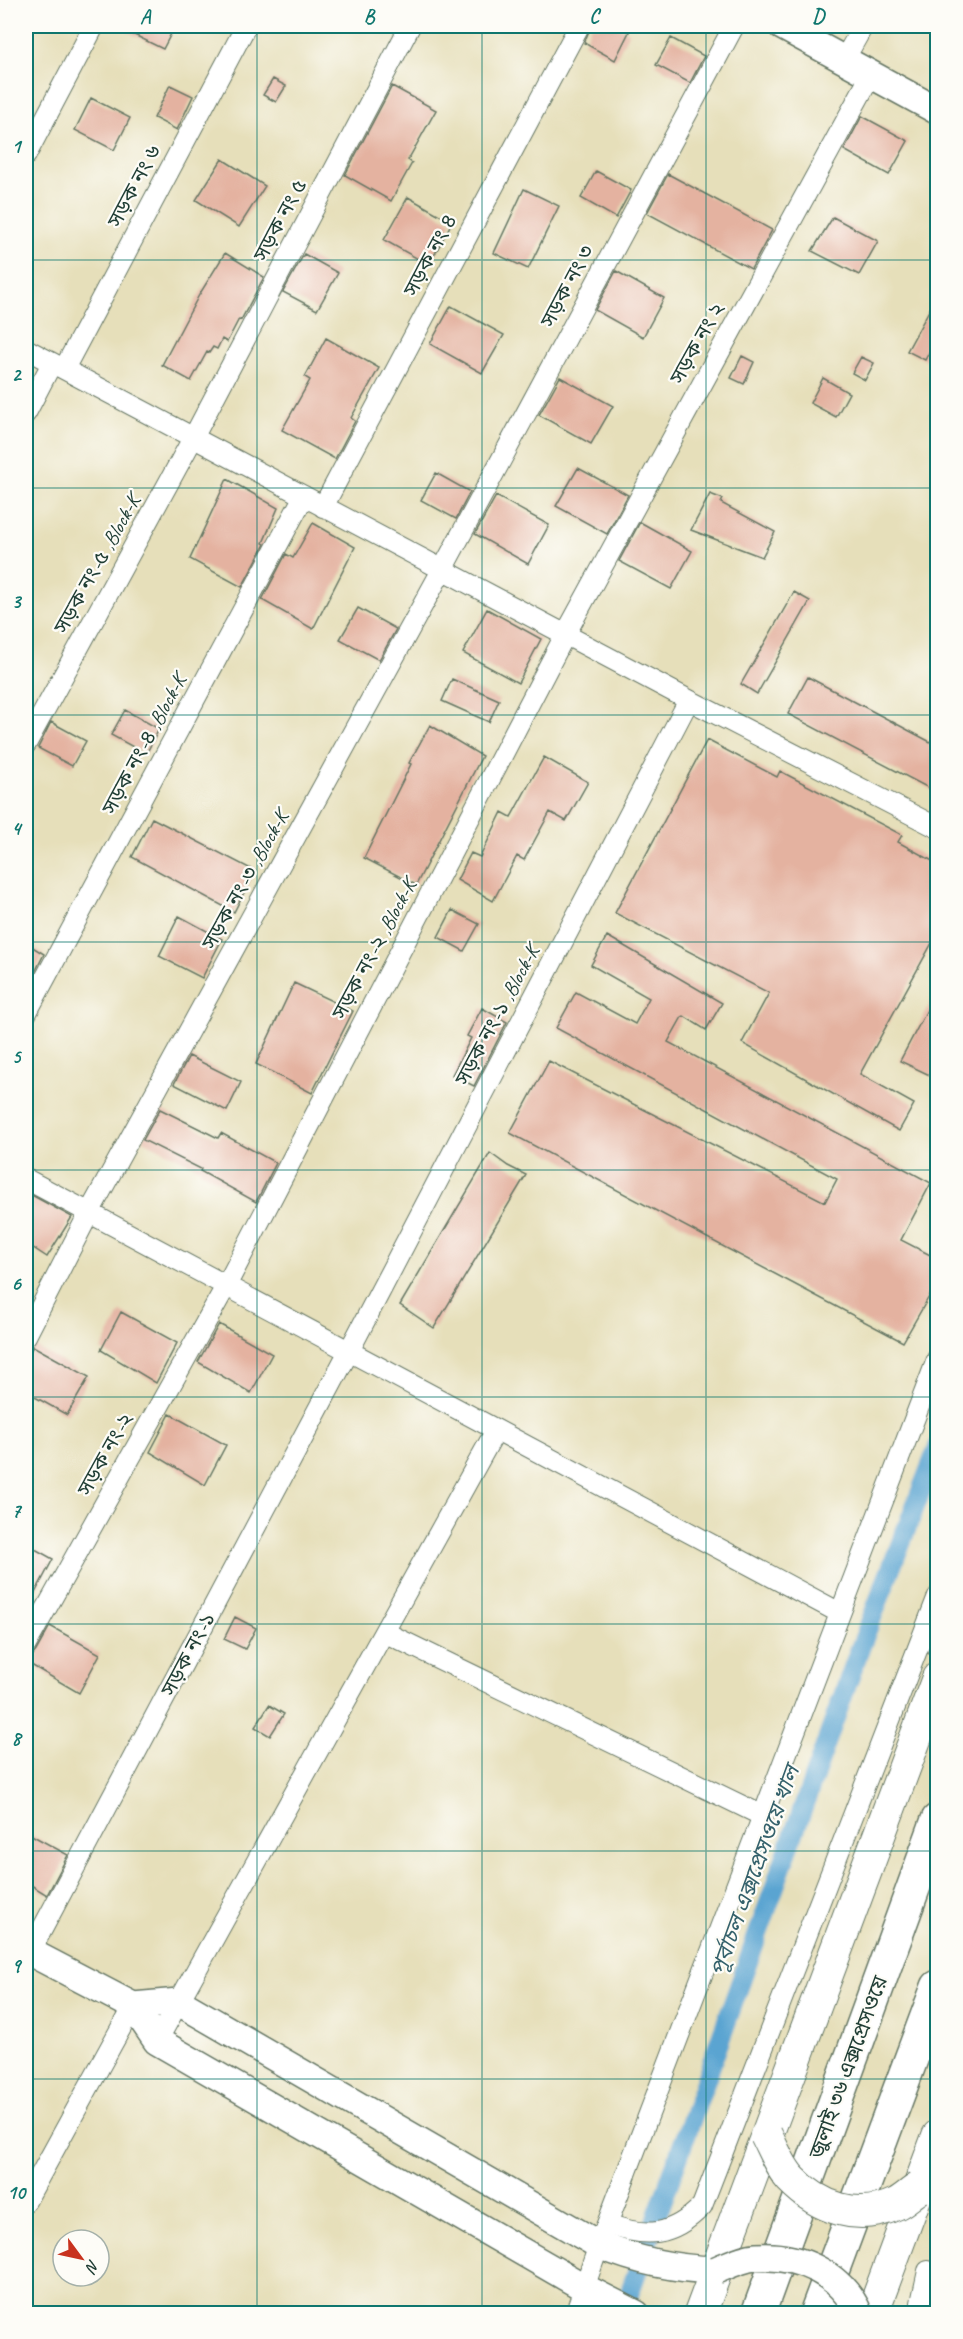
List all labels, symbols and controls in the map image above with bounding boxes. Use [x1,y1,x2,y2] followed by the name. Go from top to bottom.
[140,4,152,29] text: A
[364,4,376,29] text: B
[589,4,601,29] text: C
[812,4,826,29] text: D
[12,134,23,159] text: 1
[101,140,166,232] street label: সড়ক নং ৬
[247,174,312,266] street label: সড়ক নং ৫
[397,209,462,301] street label: সড়ক নং ৪
[534,240,599,332] street label: সড়ক নং ৩
[663,297,730,389] street label: সড়ক নং ২
[12,362,23,387] text: 2
[48,486,148,639] street label: সড়ক নং-৫ ,Block-K
[12,589,23,614] text: 3
[96,666,194,819] street label: সড়ক নং-৪ ,Block-K
[196,802,296,955] street label: সড়ক নং-৩ ,Block-K
[12,816,24,841] text: 4
[326,871,424,1024] street label: সড়ক নং-২ ,Block-K
[449,937,547,1090] street label: সড়ক নং-১ ,Block-K
[12,1044,23,1069] text: 5
[11,1271,22,1296] text: 6
[71,1407,139,1501] street label: সড়ক নং-২
[12,1498,23,1523] text: 7
[155,1608,221,1701] street label: সড়ক নং-১
[12,1726,24,1751] text: 8
[704,1758,807,1980] water label: পূর্বাচল এক্সপ্রেসওয়ে খাল
[12,1953,23,1978] text: 9
[803,1971,893,2163] street label: জুলাই ৩৬ এক্সপ্রেসওয়ে
[7,2180,27,2205] text: 10
[51,2228,111,2288] north arrow
[80,2256,104,2278] text: N

